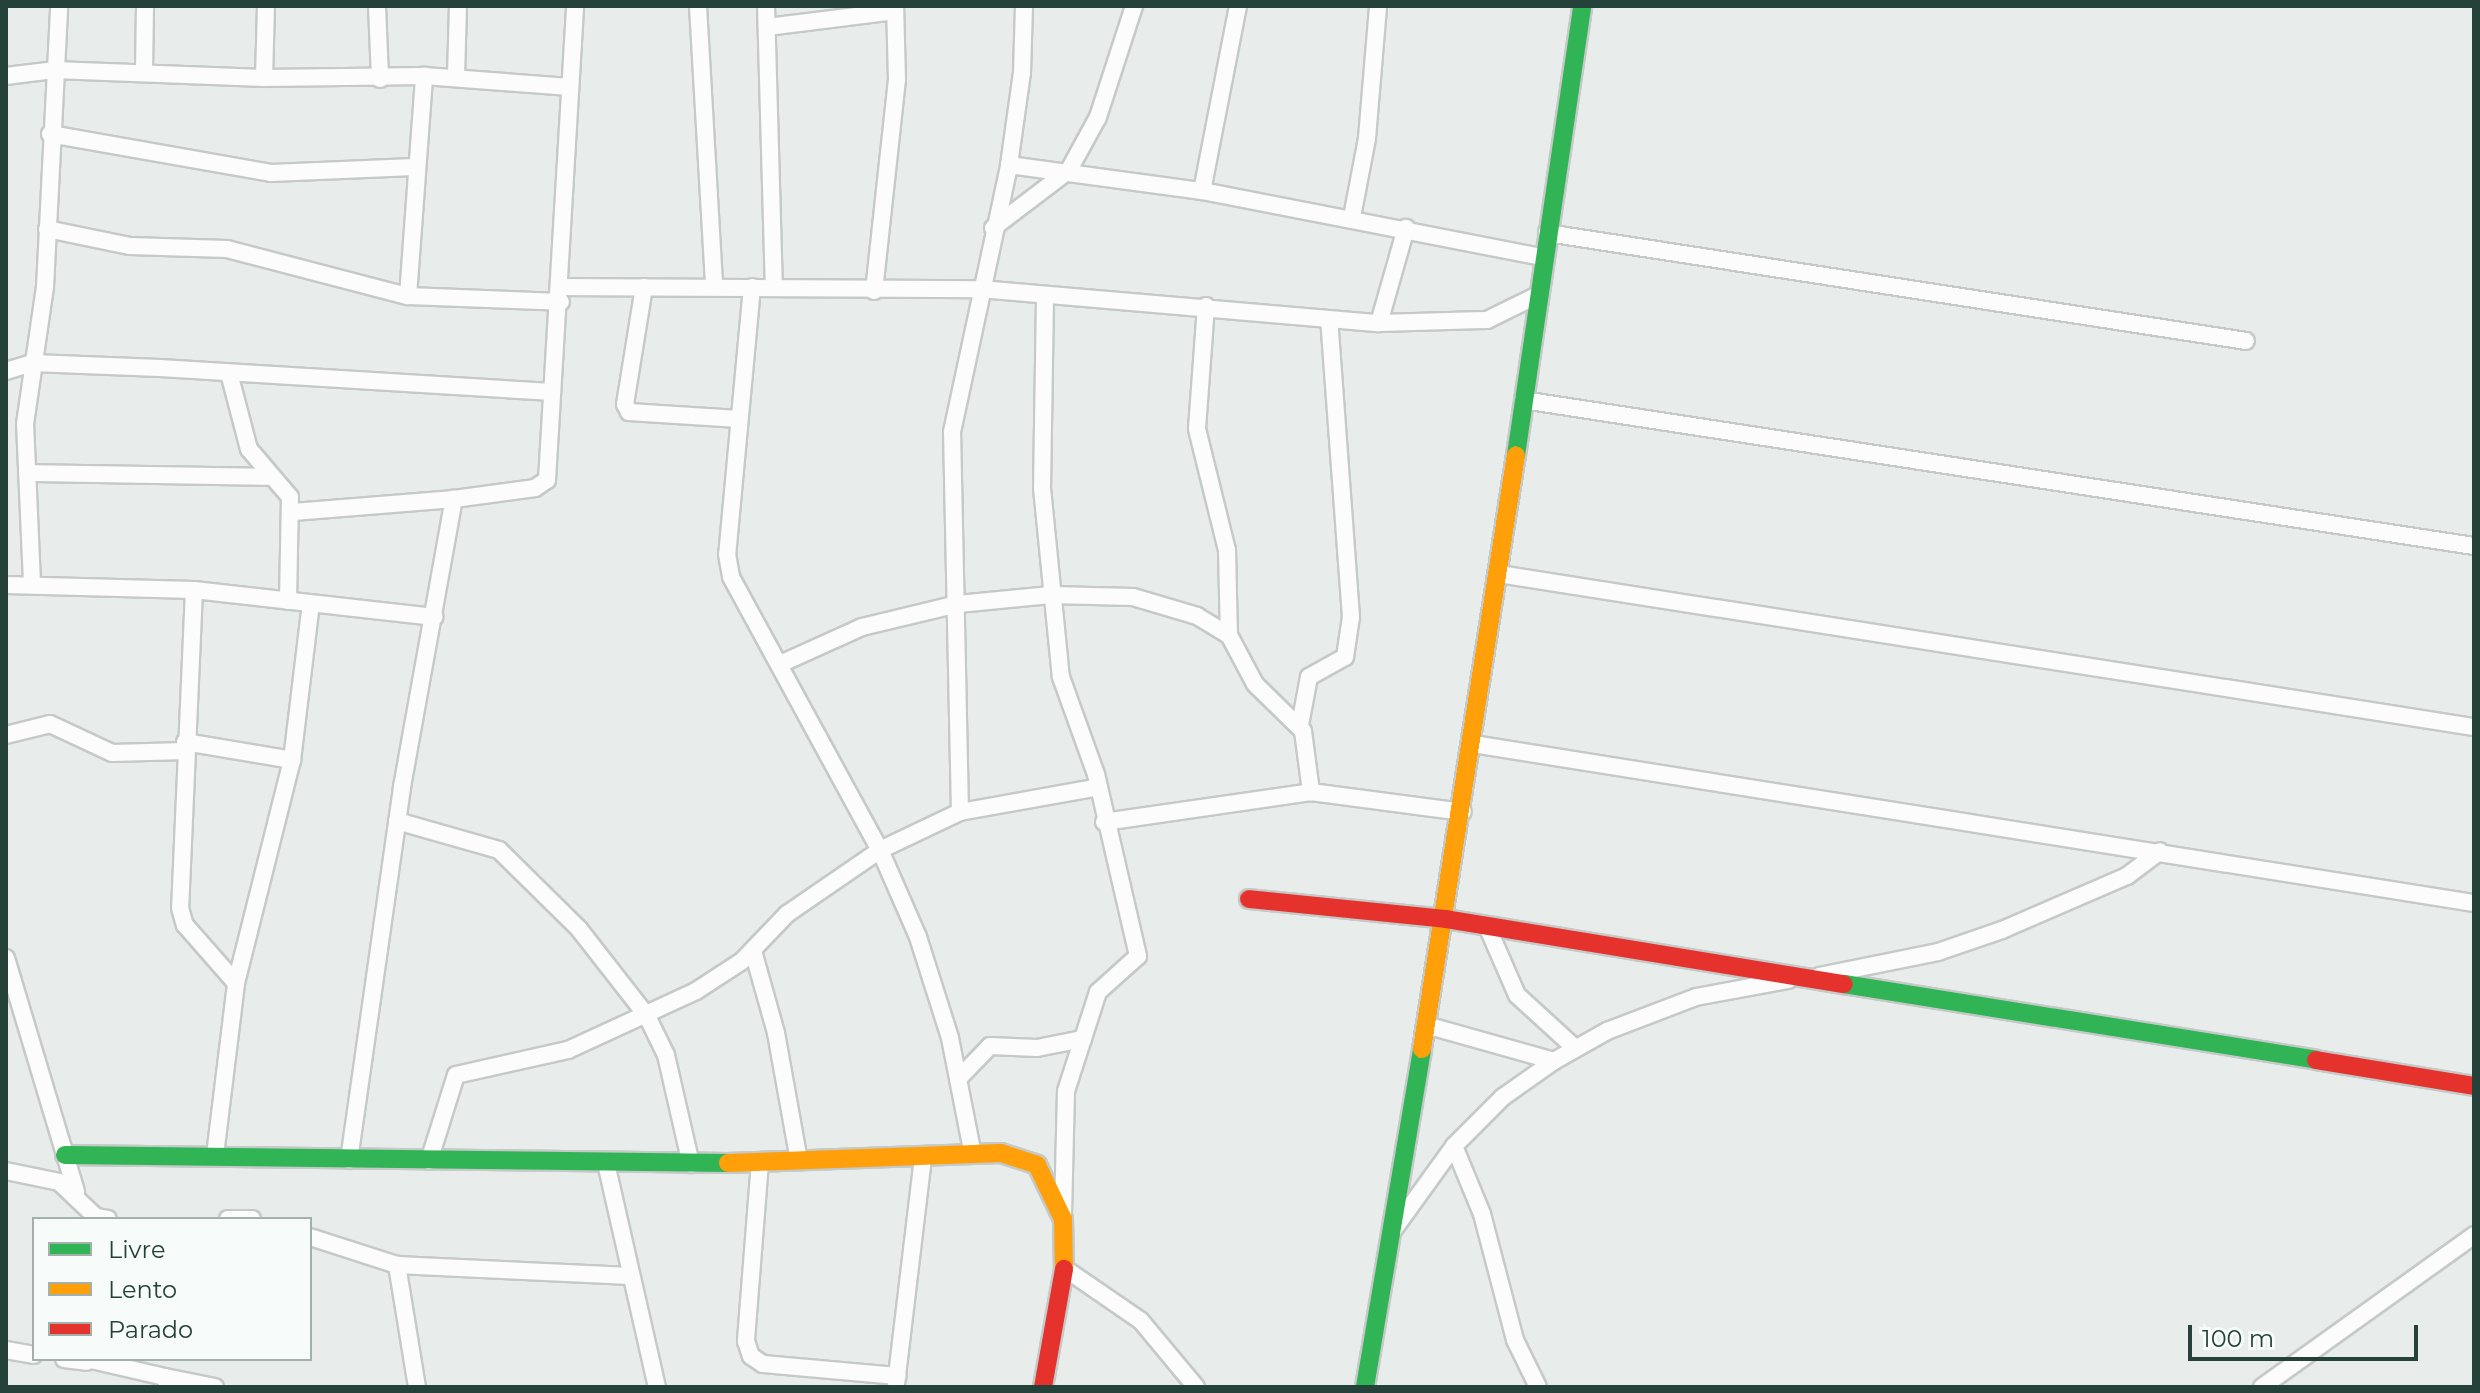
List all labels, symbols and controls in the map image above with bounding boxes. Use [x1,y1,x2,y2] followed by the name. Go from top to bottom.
[32,1217,312,1361] legend
[108,1235,165,1264] text: Livre
[108,1275,177,1304] text: Lento
[2192,1309,2422,1359] scale bar
[108,1315,193,1344] text: Parado
[2202,1324,2274,1353] text: 100 m

